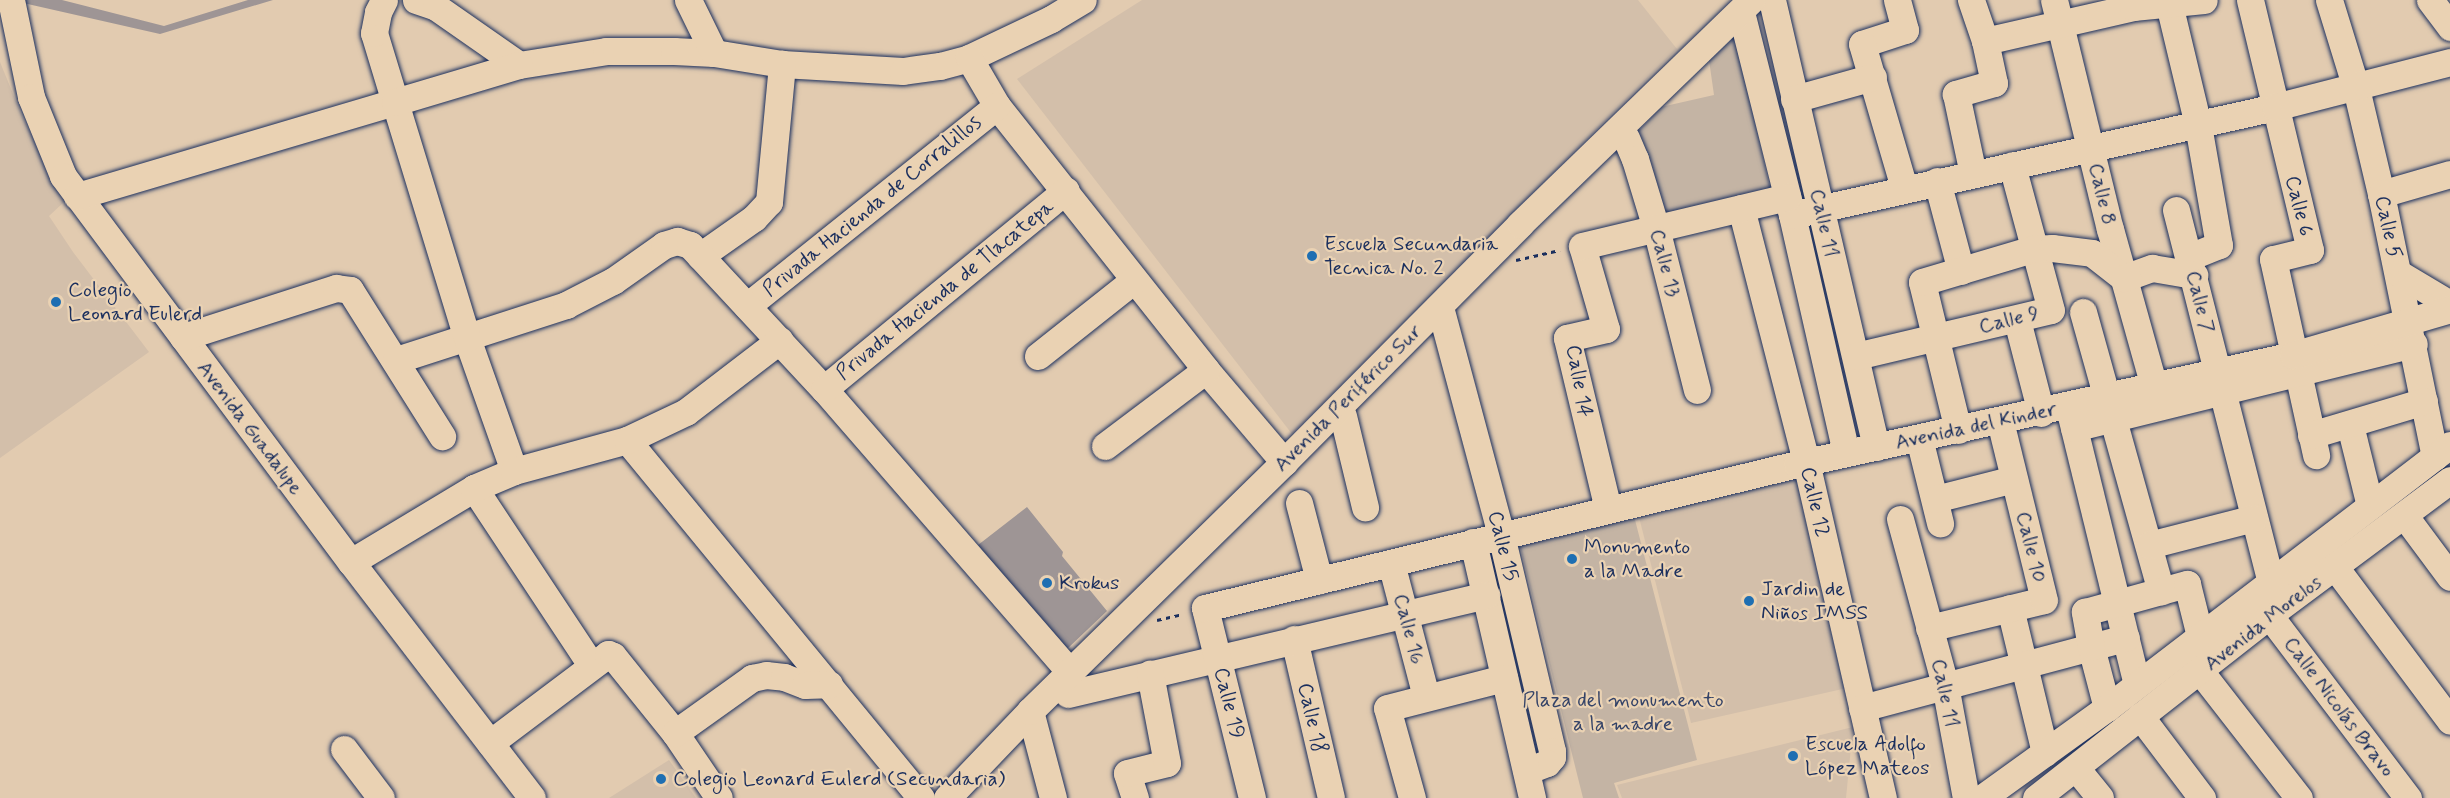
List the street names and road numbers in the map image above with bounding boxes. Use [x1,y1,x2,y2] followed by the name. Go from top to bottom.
[755,108,989,304] street label: Privada Hacienda de Corralillos
[2083,161,2121,227] street label: Calle 8
[2279,173,2319,239] street label: Calle 6
[1804,186,1844,260] street label: Calle 11
[829,193,1061,387] street label: Privada Hacienda de Tlacatepa
[2369,193,2407,261] street label: Calle 5
[1644,226,1686,300] street label: Calle 13
[2180,268,2220,336] street label: Calle 7
[1976,300,2042,340] street label: Calle 9
[1270,320,1426,476] street label: Avenida Periférico Sur
[1560,343,1598,419] street label: Calle 14
[190,355,310,501] street label: Avenida Guadalupe
[1891,396,2061,456] street label: Avenida del Kinder
[1795,464,1835,540] street label: Calle 12
[1482,508,1524,584] street label: Calle 15
[2010,509,2052,585] street label: Calle 10
[2199,569,2327,677] street label: Avenida Morelos
[1388,591,1430,667] street label: Calle 16
[2279,633,2399,781] street label: Calle Nicolás Bravo
[1925,657,1965,729] street label: Calle 11
[1208,665,1250,741] street label: Calle 19
[1292,680,1332,756] street label: Calle 18

